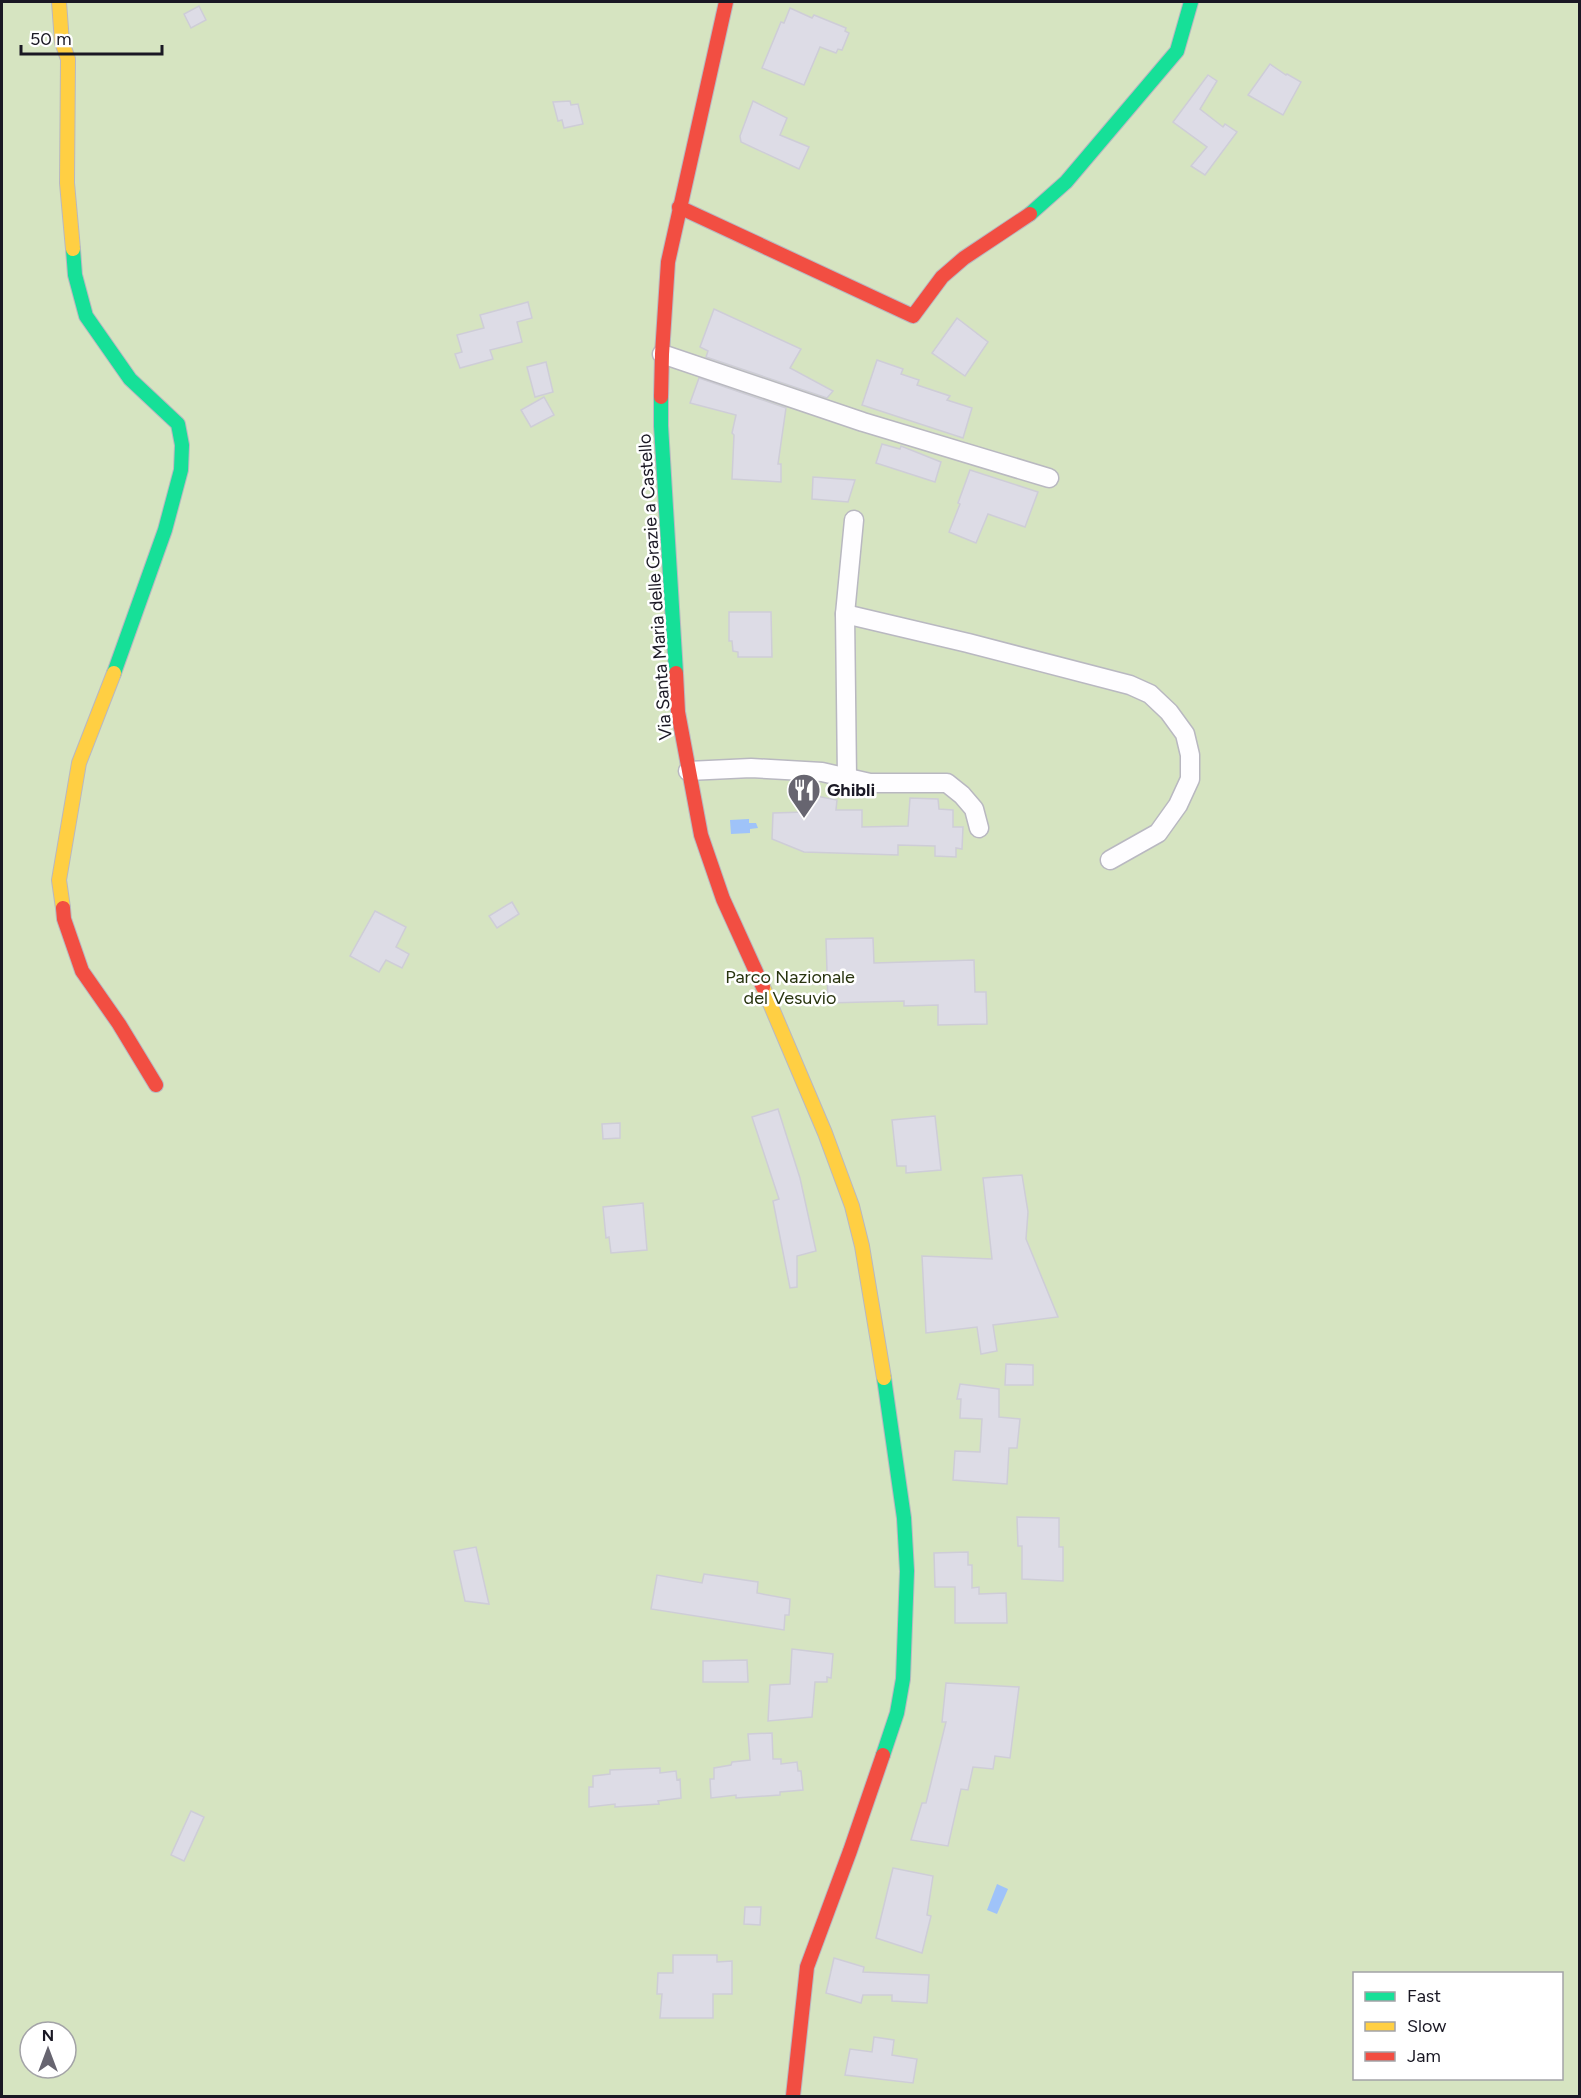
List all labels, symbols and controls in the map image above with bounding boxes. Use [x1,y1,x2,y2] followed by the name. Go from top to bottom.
[21,18,162,56] scale bar
[30,28,72,50] text: 50 m
[633,433,677,741] street label: Via Santa Maria delle Grazie a Castello
[786,772,822,819] restaurant icon: Ghibli
[827,779,875,801] place label: Ghibli
[725,966,855,1009] park label: Parco Nazionale del Vesuvio
[1353,1972,1563,2080] legend
[1407,1985,1441,2007] text: Fast
[1407,2015,1446,2037] text: Slow
[18,2020,78,2080] north arrow
[42,2026,54,2045] text: N
[1407,2045,1441,2067] text: Jam

